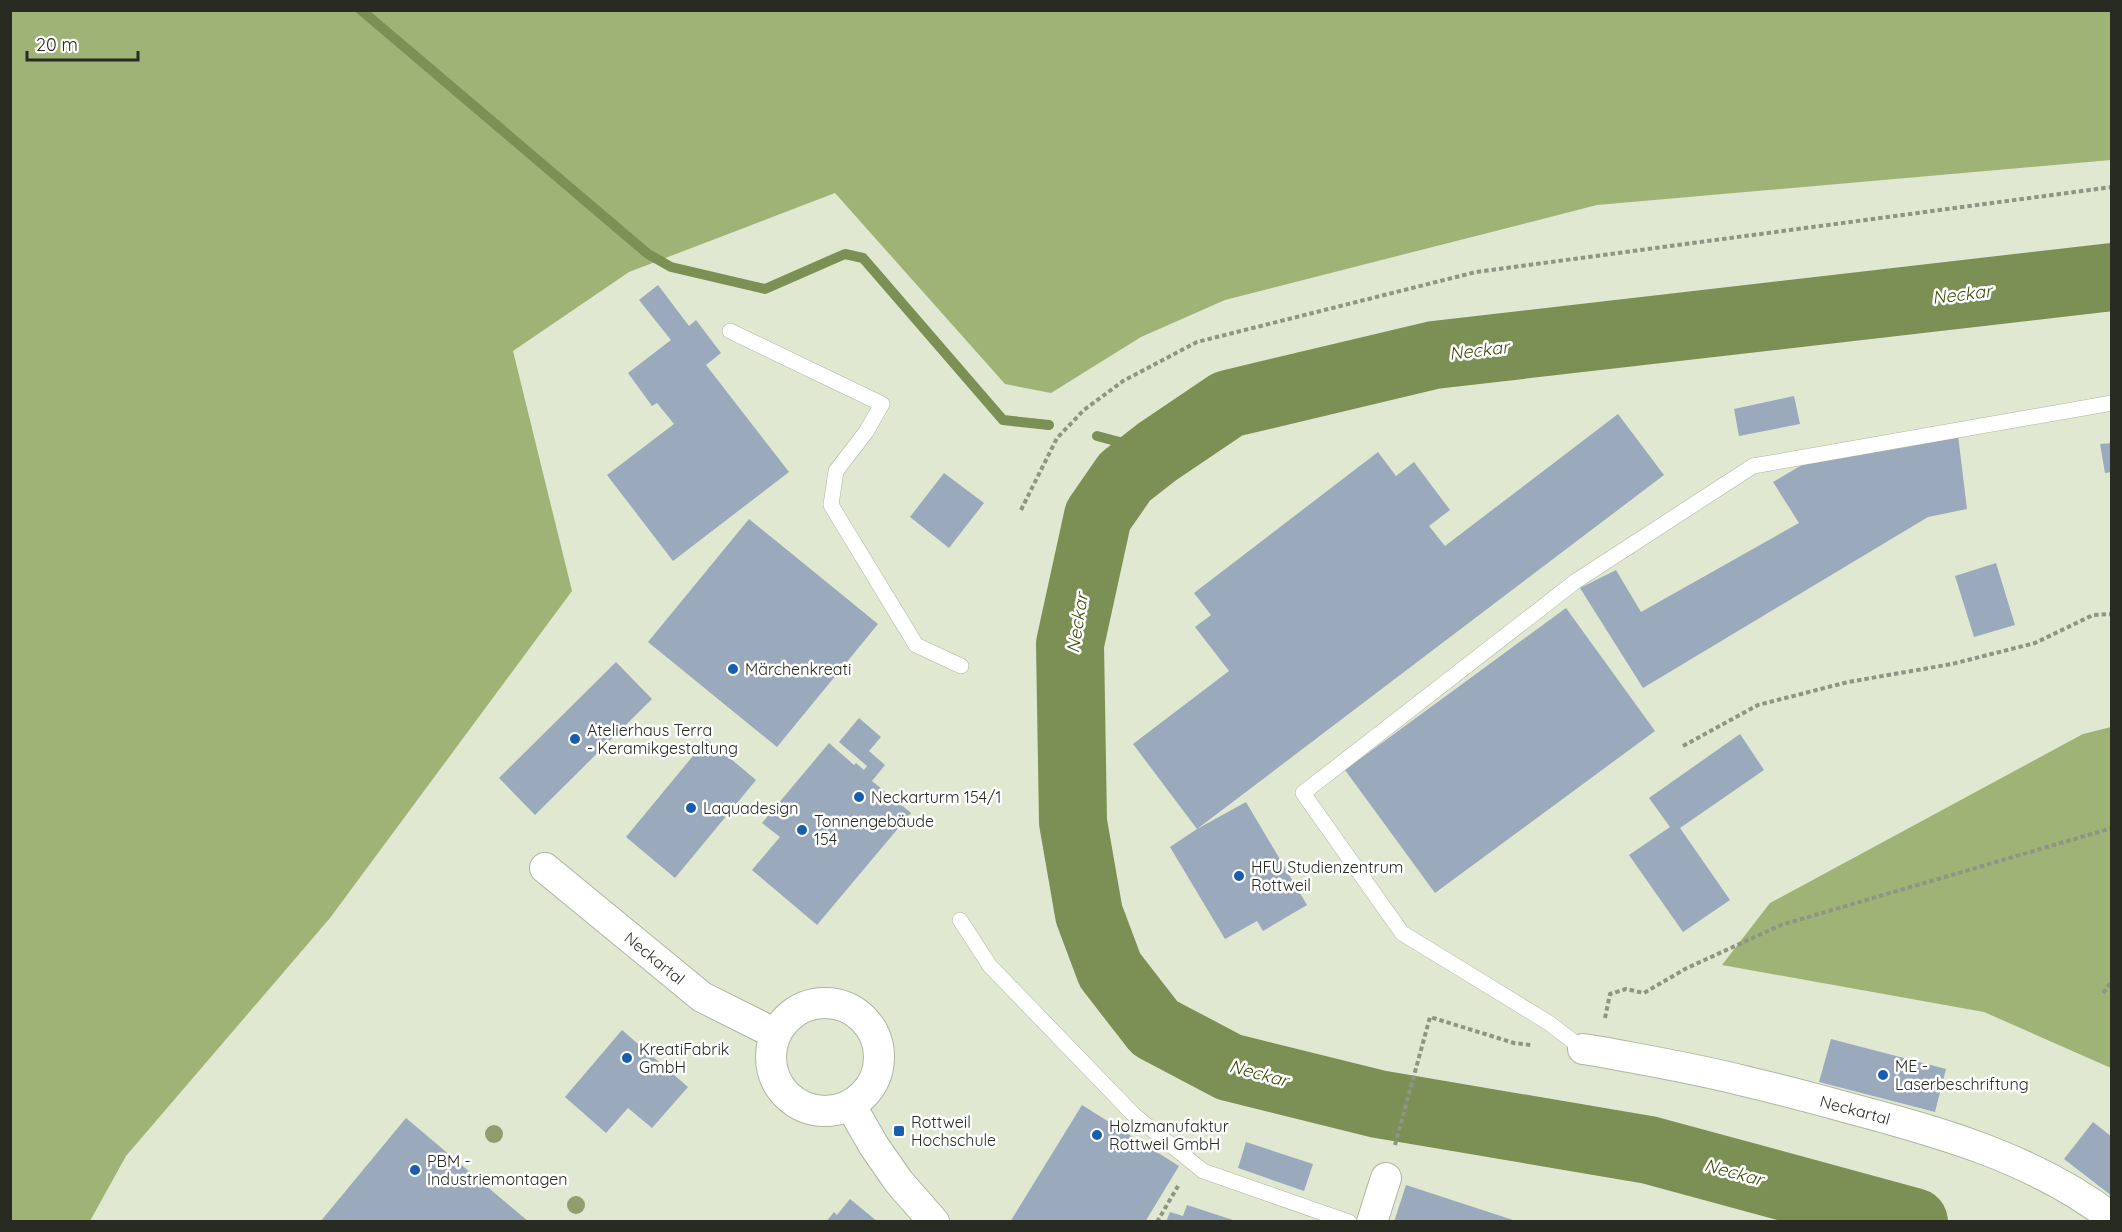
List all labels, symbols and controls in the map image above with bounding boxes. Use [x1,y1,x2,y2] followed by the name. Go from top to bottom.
[27,24,138,62] scale bar
[36,33,78,56] text: 20 m
[1931,279,1995,309] water label: Neckar
[1448,335,1512,365] water label: Neckar
[1061,590,1093,654] water label: Neckar
[745,659,851,679] place label: Märchenkreati
[726,662,740,676] marker: Märchenkreati
[587,720,738,758] place label: Atelierhaus Terra - Keramikgestaltung
[568,732,582,746] marker: Atelierhaus Terra - Keramikgestaltung
[871,787,1001,807] place label: Neckarturm 154/1
[852,790,866,804] marker: Neckarturm 154/1
[703,798,799,818] place label: Laquadesign
[684,801,698,815] marker: Laquadesign
[814,811,934,849] place label: Tonnengebäude 154
[795,823,809,837] marker: Tonnengebäude 154
[1251,857,1403,895] place label: HFU Studienzentrum Rottweil
[1232,869,1246,883] marker: HFU Studienzentrum Rottweil
[620,928,689,989] street label: Neckartal
[639,1039,729,1077] place label: KreatiFabrik GmbH
[620,1051,634,1065] marker: KreatiFabrik GmbH
[1227,1054,1293,1092] water label: Neckar
[1895,1056,2029,1094] place label: ME - Laserbeschriftung
[1876,1068,1890,1082] marker: ME - Laserbeschriftung
[1818,1091,1893,1129] street label: Neckartal
[911,1112,996,1150] place label: Rottweil Hochschule
[1109,1116,1229,1154] place label: Holzmanufaktur Rottweil GmbH
[892,1124,906,1138] marker: Rottweil Hochschule
[1090,1128,1104,1142] marker: Holzmanufaktur Rottweil GmbH
[427,1151,567,1189] place label: PBM - Industriemontagen
[1702,1153,1768,1191] water label: Neckar
[408,1163,422,1177] marker: PBM - Industriemontagen

